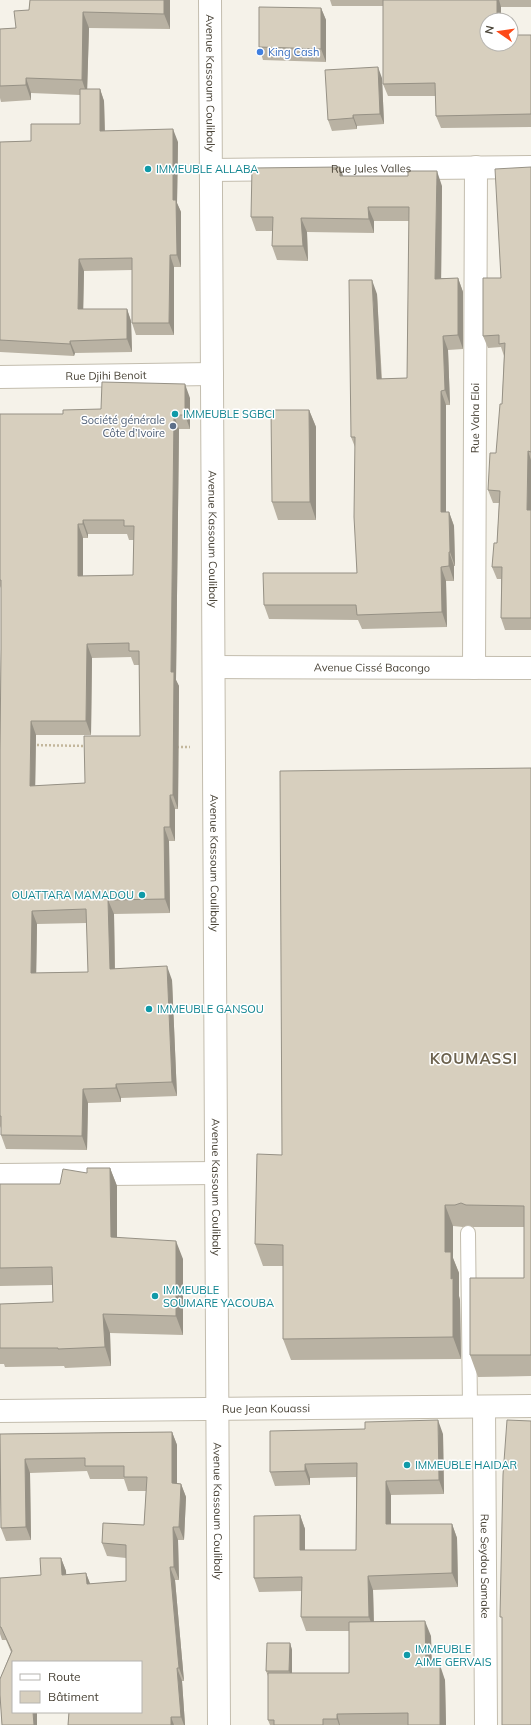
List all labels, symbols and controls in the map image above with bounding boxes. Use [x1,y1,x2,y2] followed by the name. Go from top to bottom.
[479,12,519,52] north arrow
[203,14,218,152] street label: Avenue Kassoum Coulibaly
[482,24,497,35] text: N
[268,45,319,59] place label: King Cash
[255,47,265,57] marker: King Cash
[331,161,411,176] street label: Rue Jules Valles
[156,162,258,176] place label: IMMEUBLE ALLABA
[143,164,153,174] marker: IMMEUBLE ALLABA
[65,368,147,383] street label: Rue Djihi Benoit
[468,383,482,453] street label: Rue Vaha Eloi
[183,407,275,421] place label: IMMEUBLE SGBCI
[170,409,180,419] marker: IMMEUBLE SGBCI
[81,413,165,440] place label: Société générale Côte d’Ivoire
[168,421,178,431] marker: Société générale Côte d’Ivoire
[205,470,220,608] street label: Avenue Kassoum Coulibaly
[314,660,430,675] street label: Avenue Cissé Bacongo
[207,794,222,932] street label: Avenue Kassoum Coulibaly
[11,888,134,902] place label: OUATTARA MAMADOU
[137,890,147,900] marker: OUATTARA MAMADOU
[157,1002,264,1016] place label: IMMEUBLE GANSOU
[144,1004,154,1014] marker: IMMEUBLE GANSOU
[430,1049,518,1068] district label: KOUMASSI
[209,1118,224,1256] street label: Avenue Kassoum Coulibaly
[163,1283,274,1310] place label: IMMEUBLE SOUMARE YACOUBA
[150,1291,160,1301] marker: IMMEUBLE SOUMARE YACOUBA
[222,1401,310,1416] street label: Rue Jean Kouassi
[211,1442,225,1580] street label: Avenue Kassoum Coulibaly
[415,1458,518,1472] place label: IMMEUBLE HAIDAR
[402,1460,412,1470] marker: IMMEUBLE HAIDAR
[478,1514,492,1618] street label: Rue Seydou Samake
[415,1642,492,1669] place label: IMMEUBLE AIME GERVAIS
[402,1650,412,1660] marker: IMMEUBLE AIME GERVAIS
[12,1661,142,1713] legend
[48,1669,81,1684] text: Route
[48,1689,99,1704] text: Bâtiment

